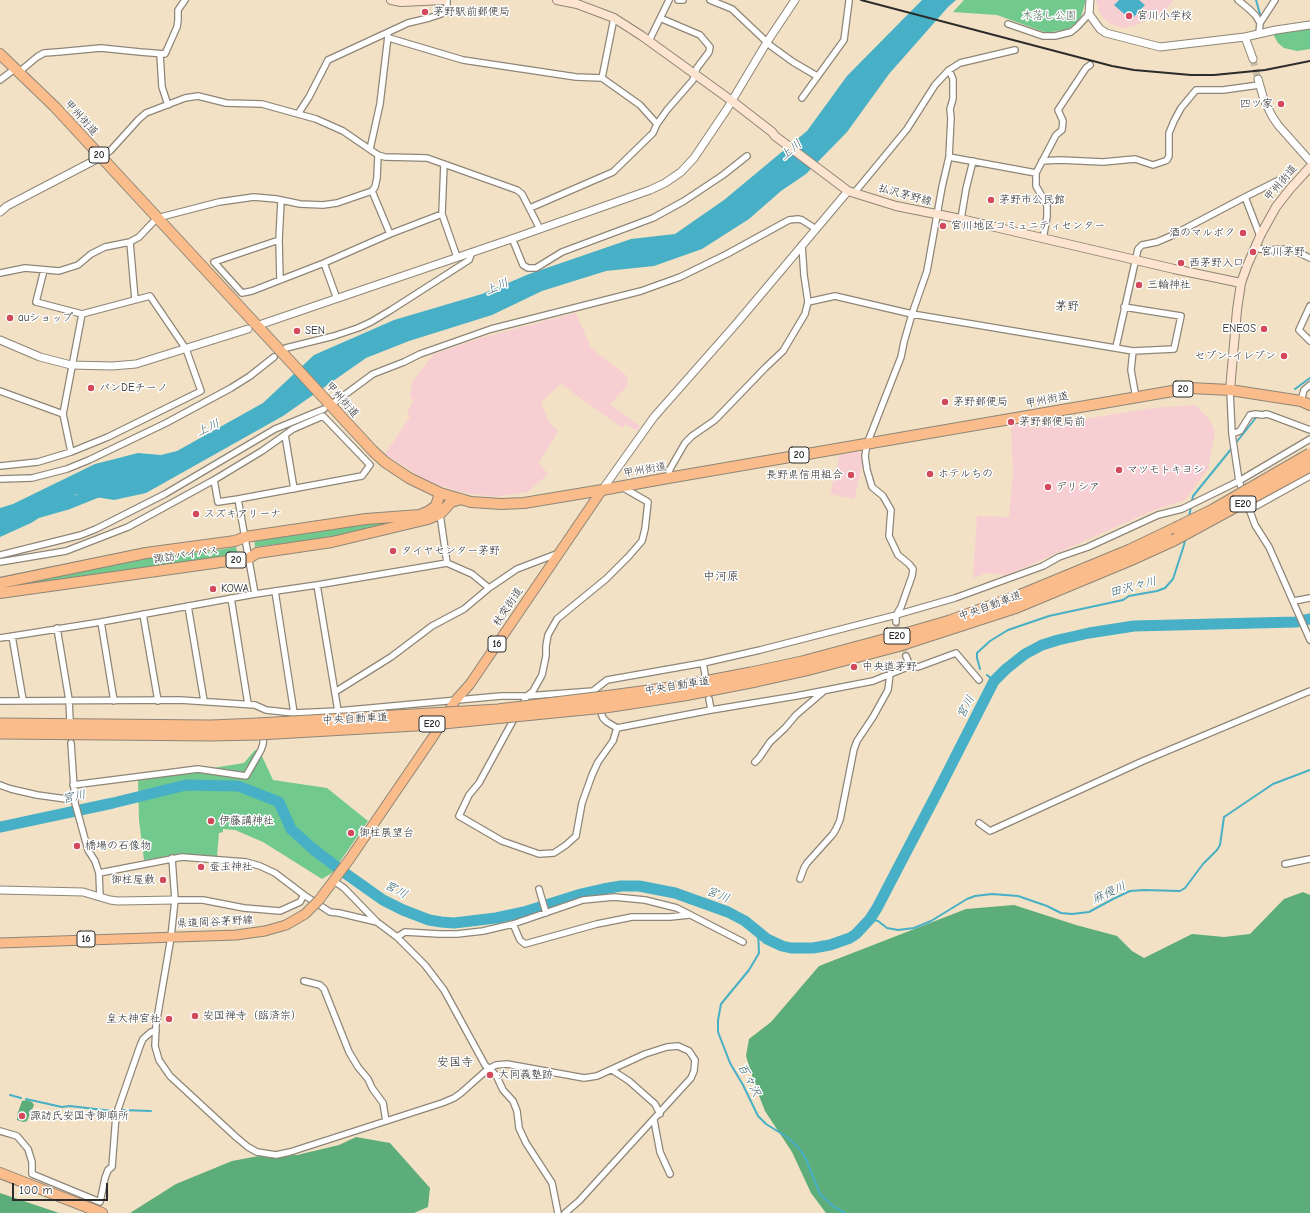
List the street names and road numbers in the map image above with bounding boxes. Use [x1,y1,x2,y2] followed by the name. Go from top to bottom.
[61,97,101,139] street label: 甲州街道
[89,147,109,163] road number: 20
[1262,162,1300,204] street label: 甲州街道
[877,182,933,208] street label: 払沢茅野線
[322,379,362,421] street label: 甲州街道
[1173,381,1193,397] road number: 20
[1024,389,1070,411] street label: 甲州街道
[789,447,809,463] road number: 20
[622,460,668,480] street label: 甲州街道
[1230,496,1256,512] road number: E20
[152,544,220,566] street label: 諏訪バイパス
[226,552,246,568] road number: 20
[490,585,526,629] street label: 杖突街道
[957,589,1023,623] street label: 中央自動車道
[884,628,910,644] road number: E20
[488,636,506,652] road number: 16
[643,674,711,698] street label: 中央自動車道
[322,711,388,727] street label: 中央自動車道
[419,716,445,732] road number: E20
[176,913,254,931] street label: 県道岡谷茅野線
[77,931,95,947] road number: 16

